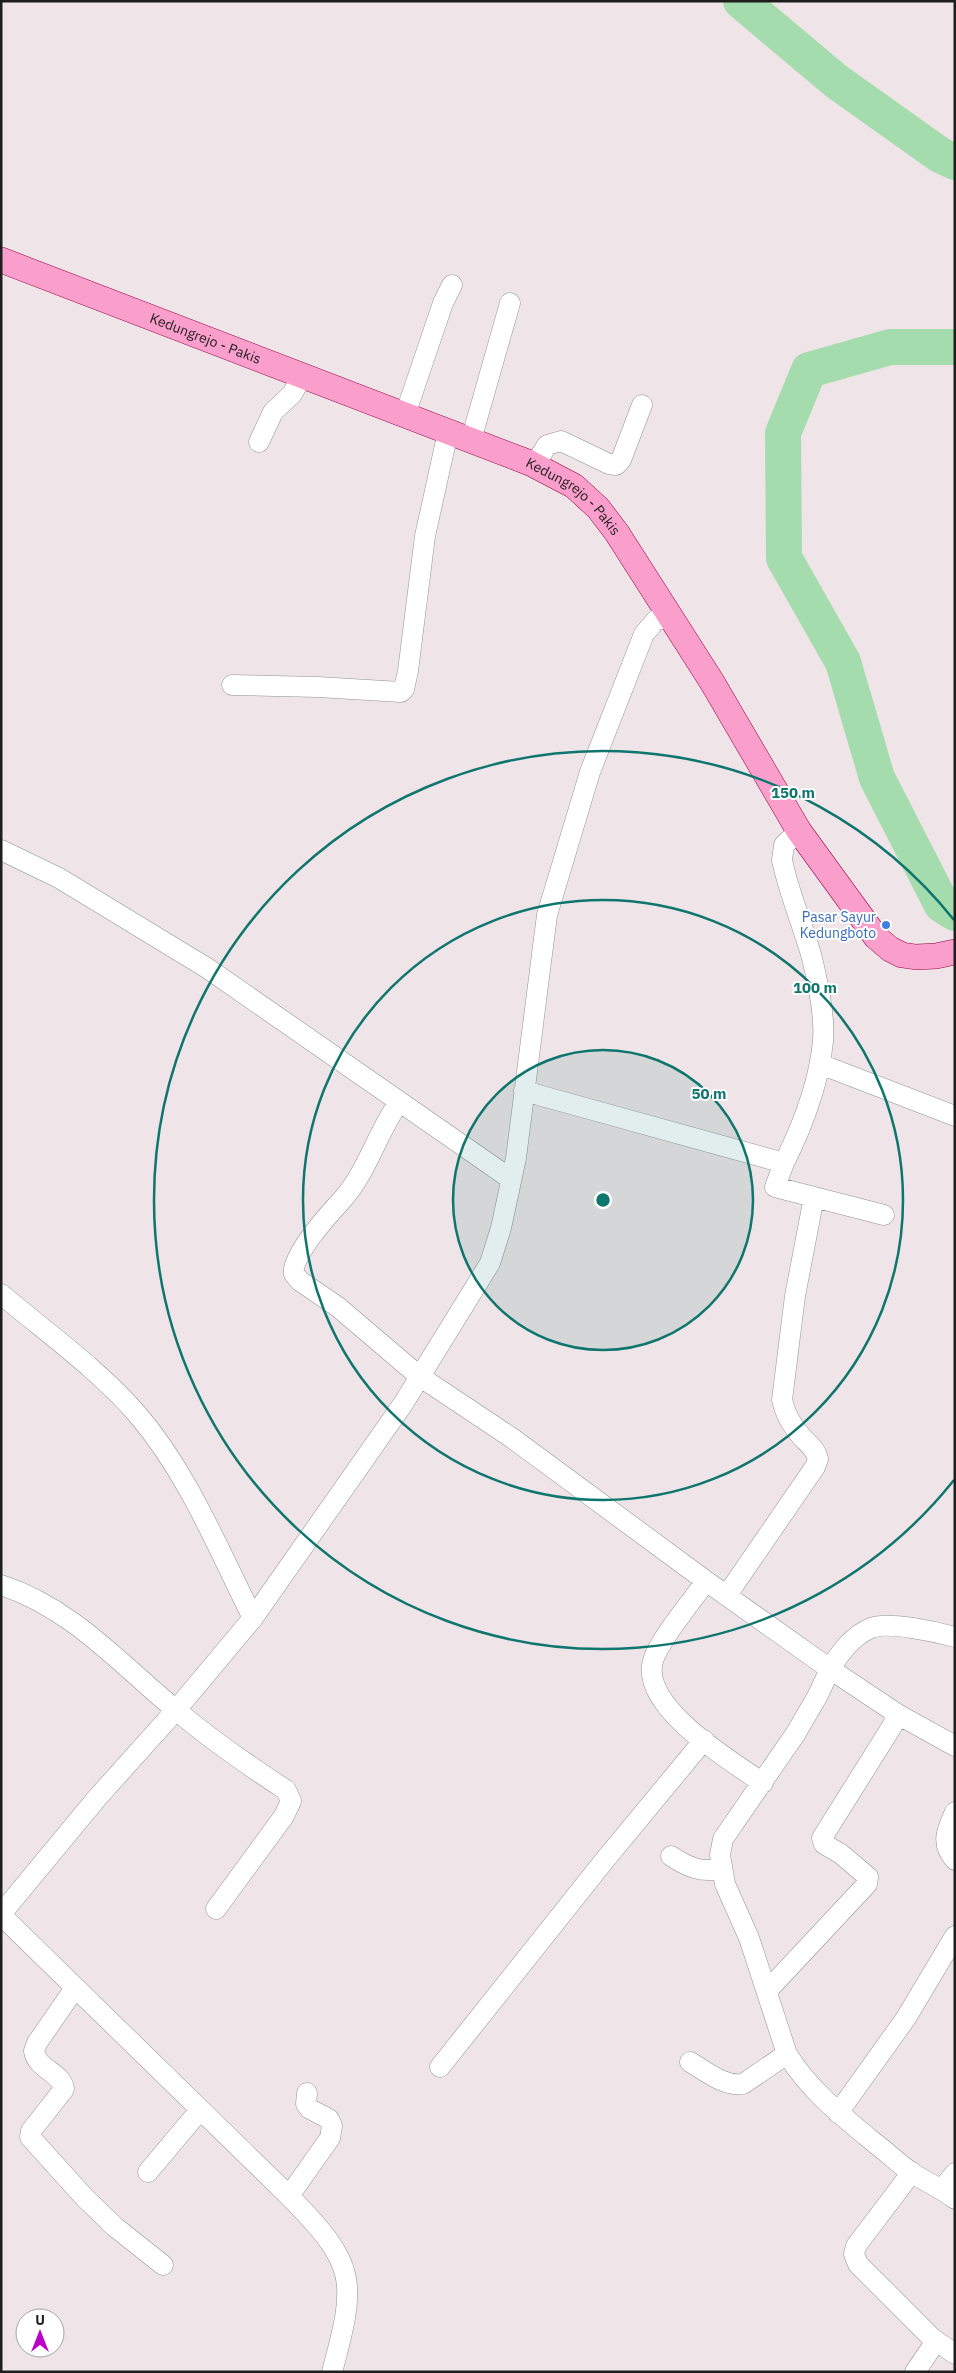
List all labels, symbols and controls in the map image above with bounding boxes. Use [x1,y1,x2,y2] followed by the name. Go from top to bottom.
[147,309,264,368] street label: Kedungrejo - Pakis
[523,453,625,539] street label: Kedungrejo - Pakis
[771,783,815,802] text: 150 m
[800,908,876,942] place label: Pasar Sayur Kedungboto
[880,919,892,931] marker: Pasar Sayur Kedungboto
[793,978,837,997] text: 100 m
[692,1084,726,1103] text: 50 m
[594,1191,612,1209] centre of rings
[15,2308,65,2358] north arrow
[35,2311,45,2329] text: U

